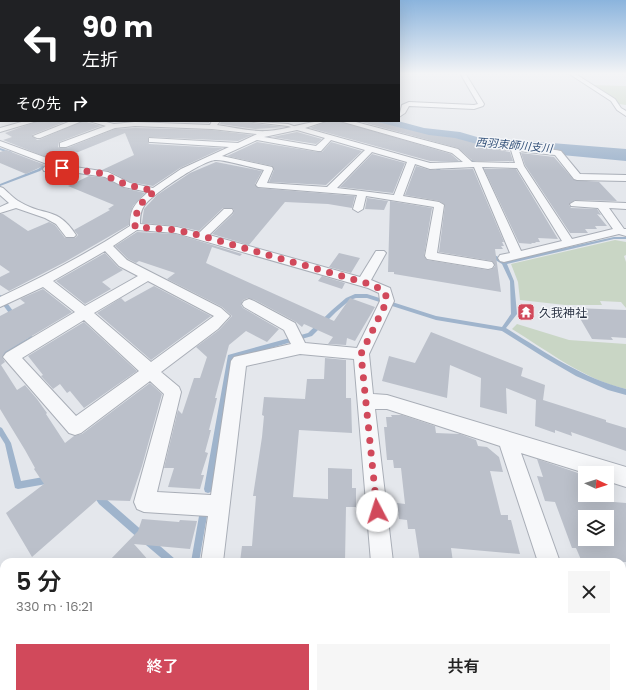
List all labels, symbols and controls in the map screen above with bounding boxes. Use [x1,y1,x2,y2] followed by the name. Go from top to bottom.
[82,8,153,47] text: 90 m
[16,16,68,68] icon: left
[82,47,118,72] text: 左折
[69,92,91,114] icon: right
[16,93,61,114] text: その先
[475,134,554,156] water label: 西羽束師川支川
[45,151,79,185] pin
[51,157,73,179] icon: arrive
[516,302,536,322] temple icon: 久我神社
[539,304,587,321] place label: 久我神社
[578,466,614,502] north arrow
[578,466,614,546] map controls
[356,490,398,532] position arrow
[578,510,614,546] button: layers
[16,565,61,598] text: 5 分
[568,571,610,613] button: close
[16,597,93,616] text: 330 m · 16:21
[16,644,309,690] button: 終了
[317,644,610,690] button: 共有

